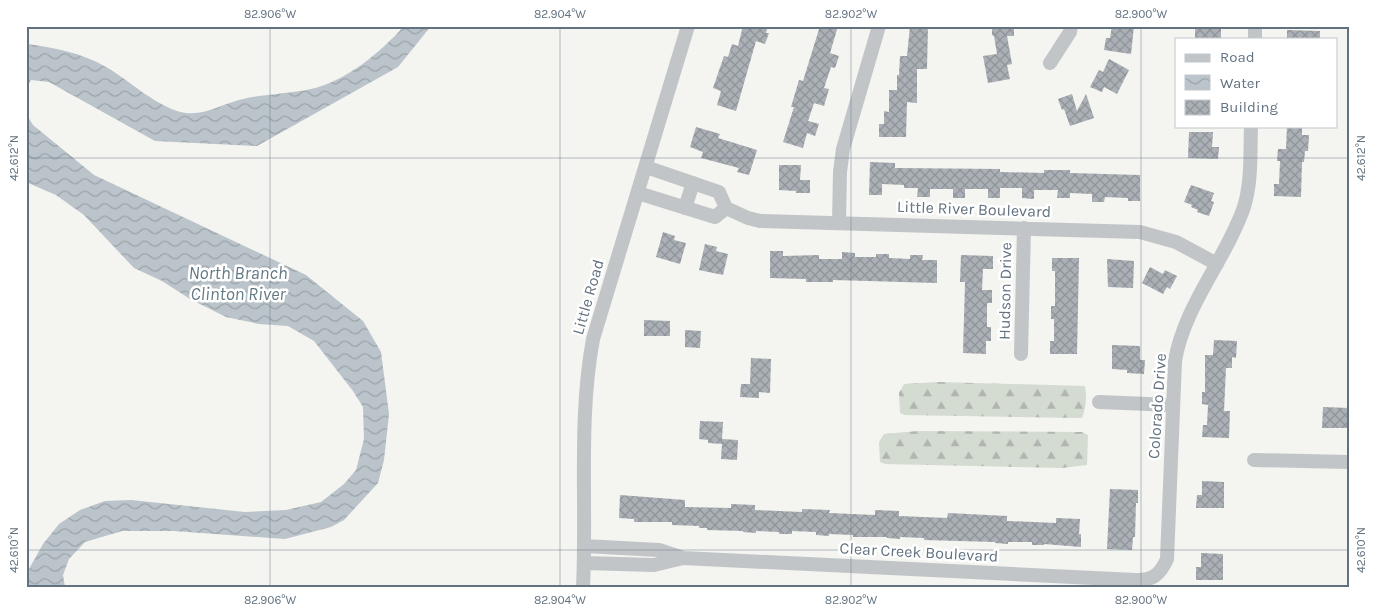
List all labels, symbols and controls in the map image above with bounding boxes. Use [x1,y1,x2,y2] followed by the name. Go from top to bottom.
[244,7,296,21] text: 82.906°W
[534,7,586,21] text: 82.904°W
[825,7,877,21] text: 82.902°W
[1115,7,1168,21] text: 82.900°W
[1175,38,1338,128] legend
[1220,48,1255,66] text: Road
[1220,74,1261,92] text: Water
[1220,98,1278,116] text: Building
[7,135,21,181] text: 42.612°N
[1354,135,1368,181] text: 42.612°N
[897,197,1051,221] street label: Little River Boulevard
[995,242,1015,340] street label: Hudson Drive
[568,257,608,337] street label: Little Road
[188,262,288,305] water label: North Branch Clinton River
[1144,353,1170,459] street label: Colorado Drive
[7,527,21,573] text: 42.610°N
[1354,527,1368,573] text: 42.610°N
[839,538,999,566] street label: Clear Creek Boulevard
[244,593,296,607] text: 82.906°W
[534,593,586,607] text: 82.904°W
[825,593,877,607] text: 82.902°W
[1115,593,1168,607] text: 82.900°W

